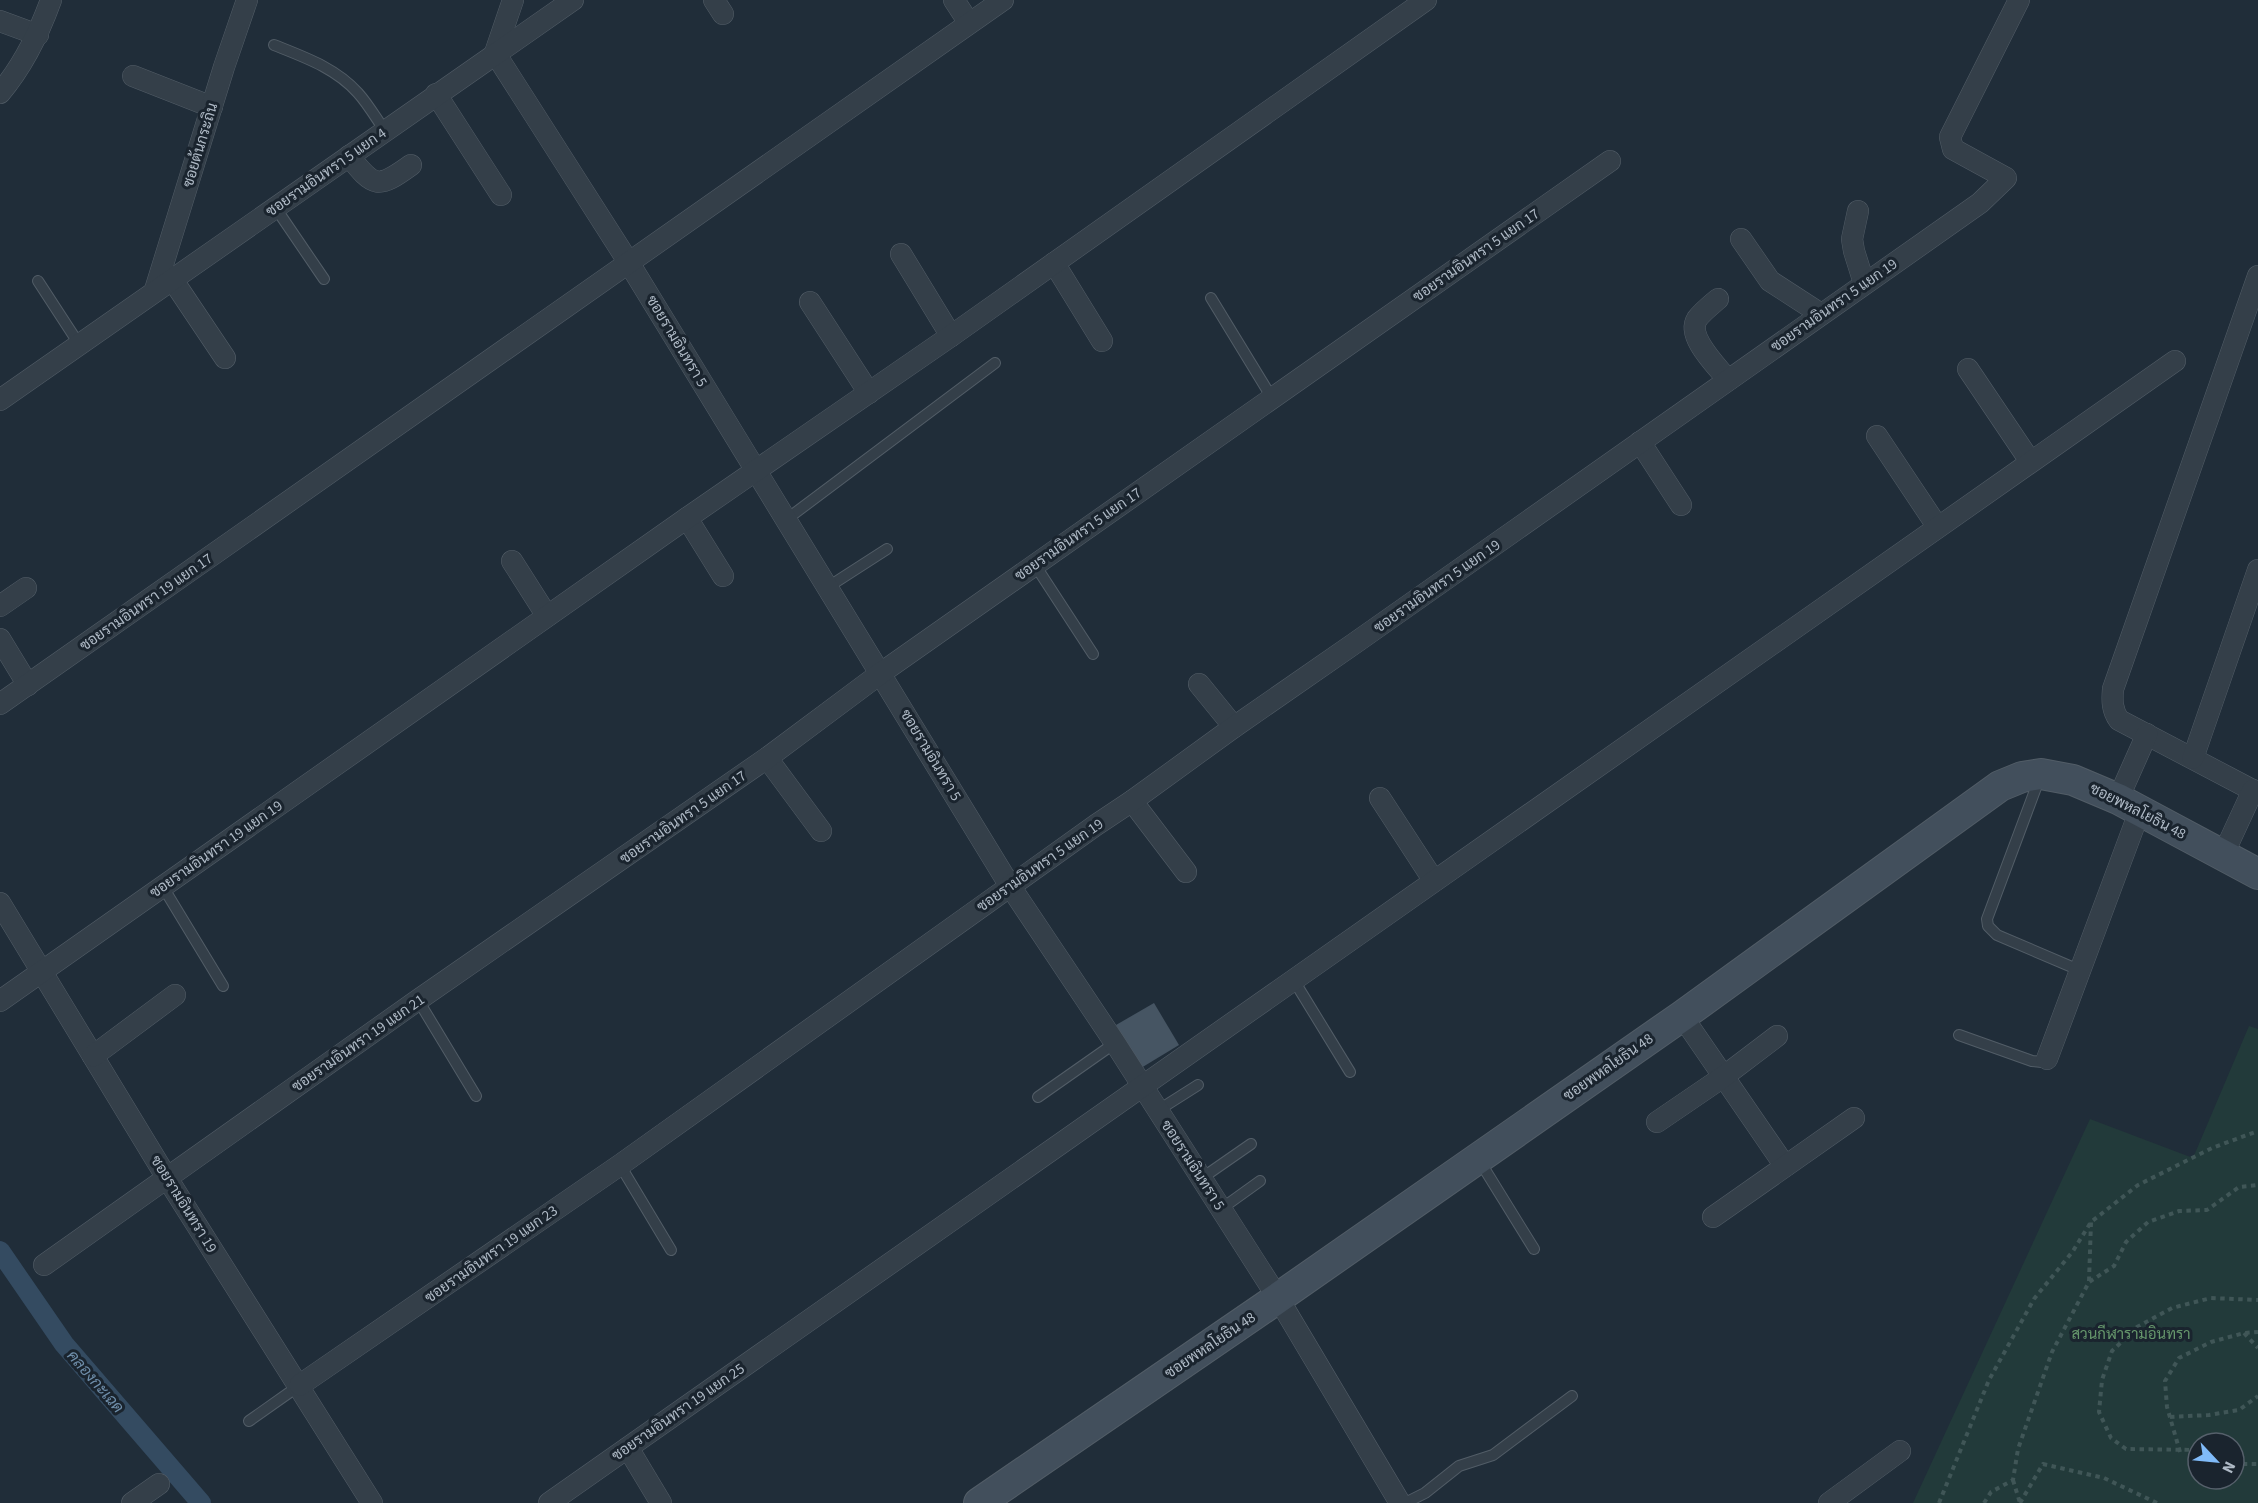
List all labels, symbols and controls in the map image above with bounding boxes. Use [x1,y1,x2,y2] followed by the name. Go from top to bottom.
[178,100,223,190] street label: ซอยต้นกระถิน
[262,123,391,222] street label: ซอยรามอินทรา 5 แยก 4
[1409,204,1544,307] street label: ซอยรามอินทรา 5 แยก 17
[1767,254,1902,357] street label: ซอยรามอินทรา 5 แยก 19
[641,291,712,391] street label: ซอยรามอินทรา 5
[1011,483,1146,586] street label: ซอยรามอินทรา 5 แยก 17
[1370,535,1505,638] street label: ซอยรามอินทรา 5 แยก 19
[76,549,217,656] street label: ซอยรามอินทรา 19 แยก 17
[895,705,966,805] street label: ซอยรามอินทรา 5
[616,766,751,869] street label: ซอยรามอินทรา 5 แยก 17
[2086,778,2190,845] street label: ซอยพหลโยธิน 48
[146,796,287,903] street label: ซอยรามอินทรา 19 แยก 19
[973,814,1108,917] street label: ซอยรามอินทรา 5 แยก 19
[288,990,429,1097] street label: ซอยรามอินทรา 19 แยก 21
[1559,1029,1658,1106] street label: ซอยพหลโยธิน 48
[1156,1116,1230,1214] street label: ซอยรามอินทรา 5
[145,1152,222,1257] street label: ซอยรามอินทรา 19
[421,1201,562,1308] street label: ซอยรามอินทรา 19 แยก 23
[1161,1307,1260,1384] street label: ซอยพหลโยธิน 48
[2071,1324,2191,1345] park label: สวนกีฬารามอินทรา
[62,1345,129,1418] water label: คลองกะเฉด
[608,1359,749,1466] street label: ซอยรามอินทรา 19 แยก 25
[2186,1431,2246,1491] north arrow
[2216,1458,2241,1477] text: N

